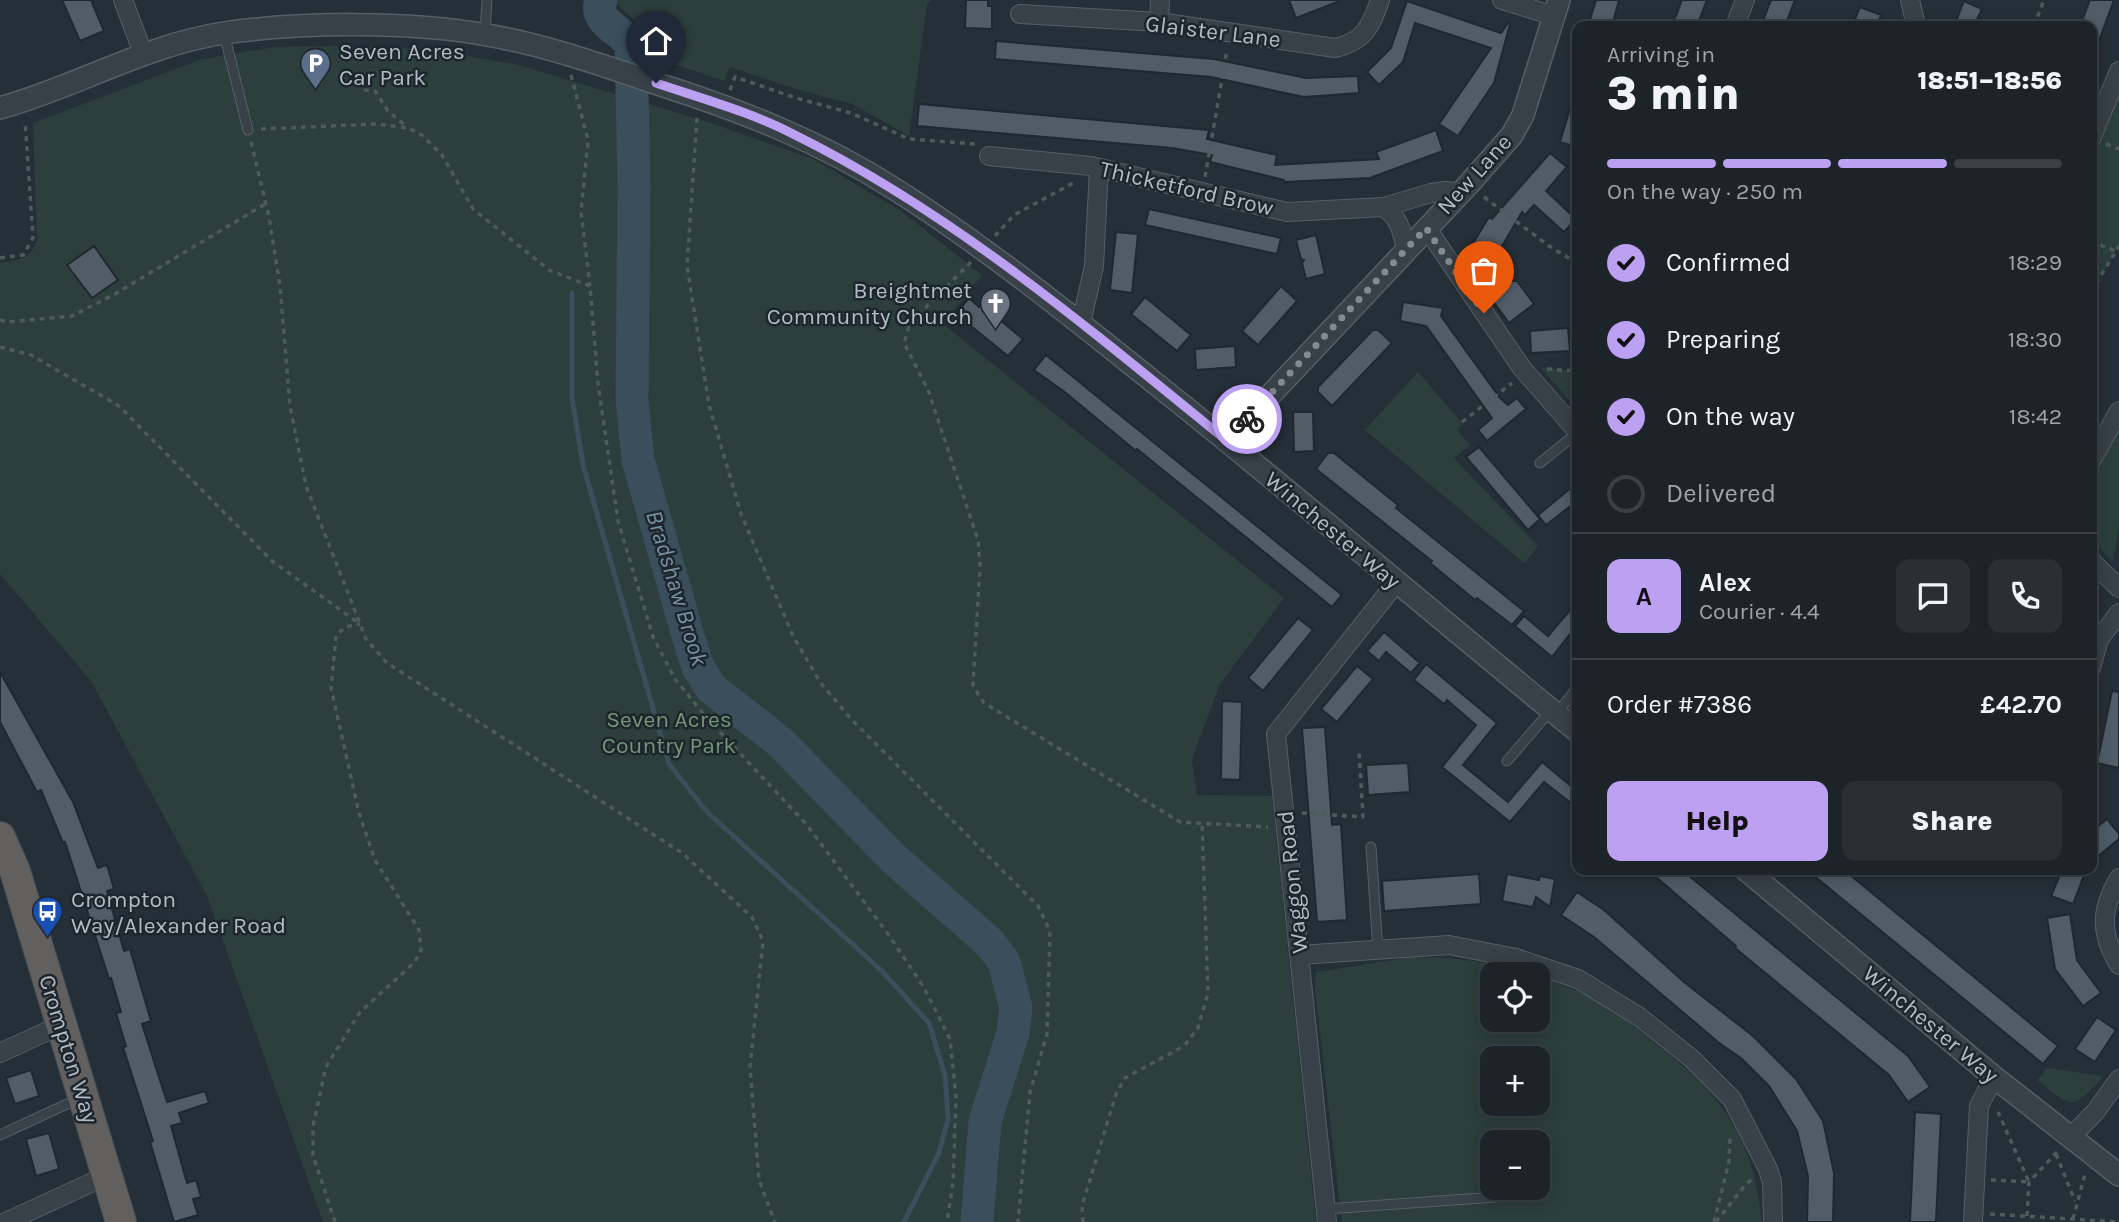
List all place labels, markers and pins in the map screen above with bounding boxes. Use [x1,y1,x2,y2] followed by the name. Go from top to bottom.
[626,11,686,83] pin
[339,38,465,91] place label: Seven Acres Car Park
[299,47,333,91] parking icon: Seven Acres Car Park
[1454,241,1514,313] pin
[767,277,972,330] place label: Breightmet Community Church
[978,286,1012,330] church icon: Breightmet Community Church
[71,886,286,939] place label: Crompton Way/Alexander Road
[31,895,65,939] bus stop icon: Crompton Way/Alexander Road

